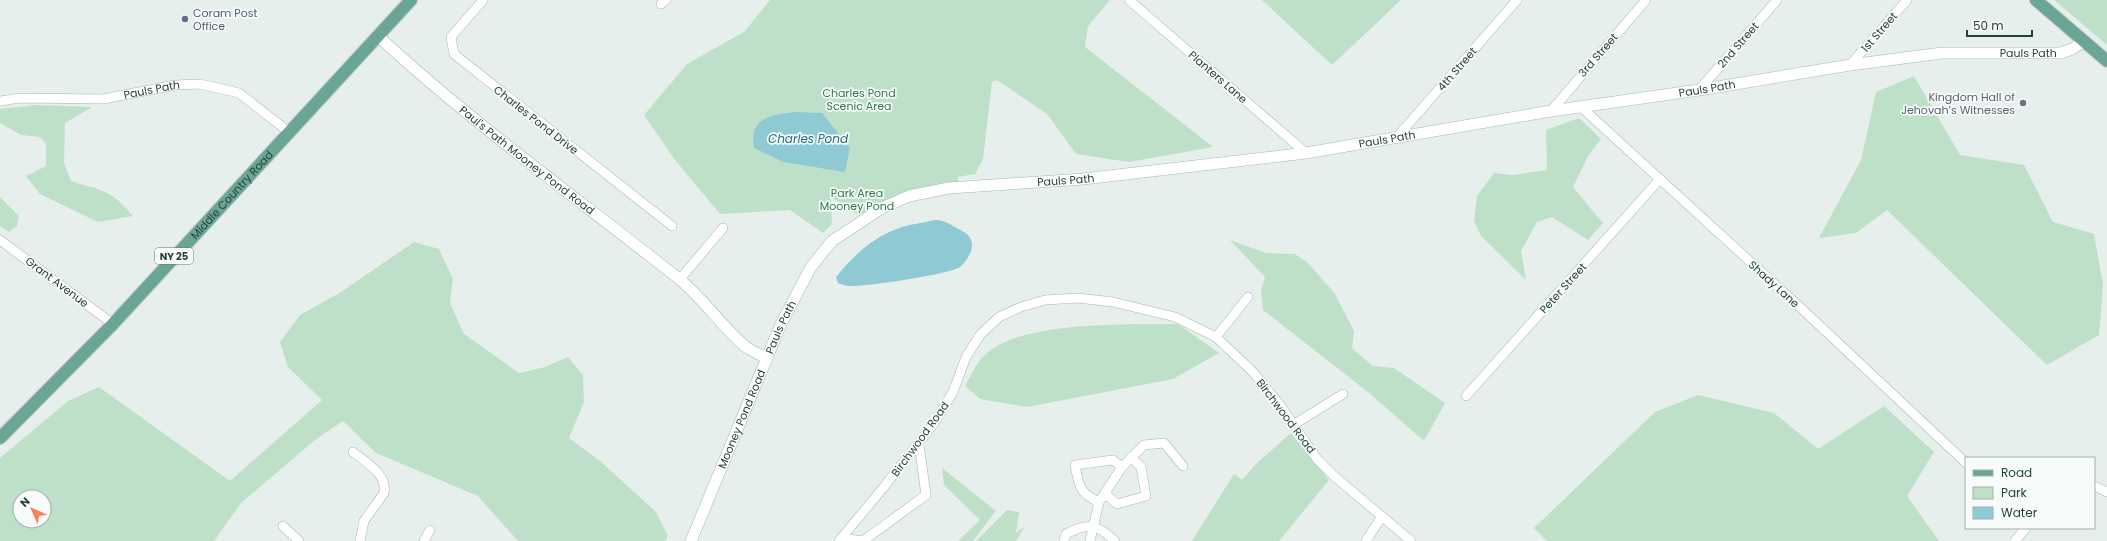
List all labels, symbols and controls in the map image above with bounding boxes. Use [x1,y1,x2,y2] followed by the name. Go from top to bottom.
[193,5,258,34] place label: Coram Post Office
[1857,8,1901,56] street label: 1st Street
[1967,12,2032,38] scale bar
[180,14,190,24] marker: Coram Post Office
[1973,17,2004,34] text: 50 m
[1714,19,1762,71] street label: 2nd Street
[1575,30,1621,80] street label: 3rd Street
[1434,44,1480,94] street label: 4th Street
[2000,45,2057,61] street label: Pauls Path
[1185,47,1251,107] street label: Planters Lane
[1678,76,1737,101] street label: Pauls Path
[122,77,180,103] street label: Pauls Path
[490,82,582,158] street label: Charles Pond Drive
[822,85,896,114] park label: Charles Pond Scenic Area
[1901,89,2015,118] place label: Kingdom Hall of Jehovah’s Witnesses
[2018,98,2028,108] marker: Kingdom Hall of Jehovah’s Witnesses
[456,102,598,218] street label: Paul's Path Mooney Pond Road
[1357,126,1417,152] street label: Pauls Path
[768,130,849,147] water label: Charles Pond
[187,147,277,243] street label: Middle Country Road
[1037,170,1095,190] street label: Pauls Path
[820,185,894,214] park label: Park Area Mooney Pond
[155,248,193,264] road number: NY 25
[22,253,92,311] street label: Grant Avenue
[1745,257,1803,311] street label: Shady Lane
[1536,259,1590,317] street label: Peter Street
[762,298,800,356] street label: Pauls Path
[714,367,769,471] street label: Mooney Pond Road
[1253,376,1319,456] street label: Birchwood Road
[887,398,953,480] street label: Birchwood Road
[1965,457,2095,529] legend
[2001,464,2032,481] text: Road
[2001,484,2028,501] text: Park
[12,489,52,529] north arrow
[16,493,34,511] text: N
[2001,504,2038,521] text: Water

